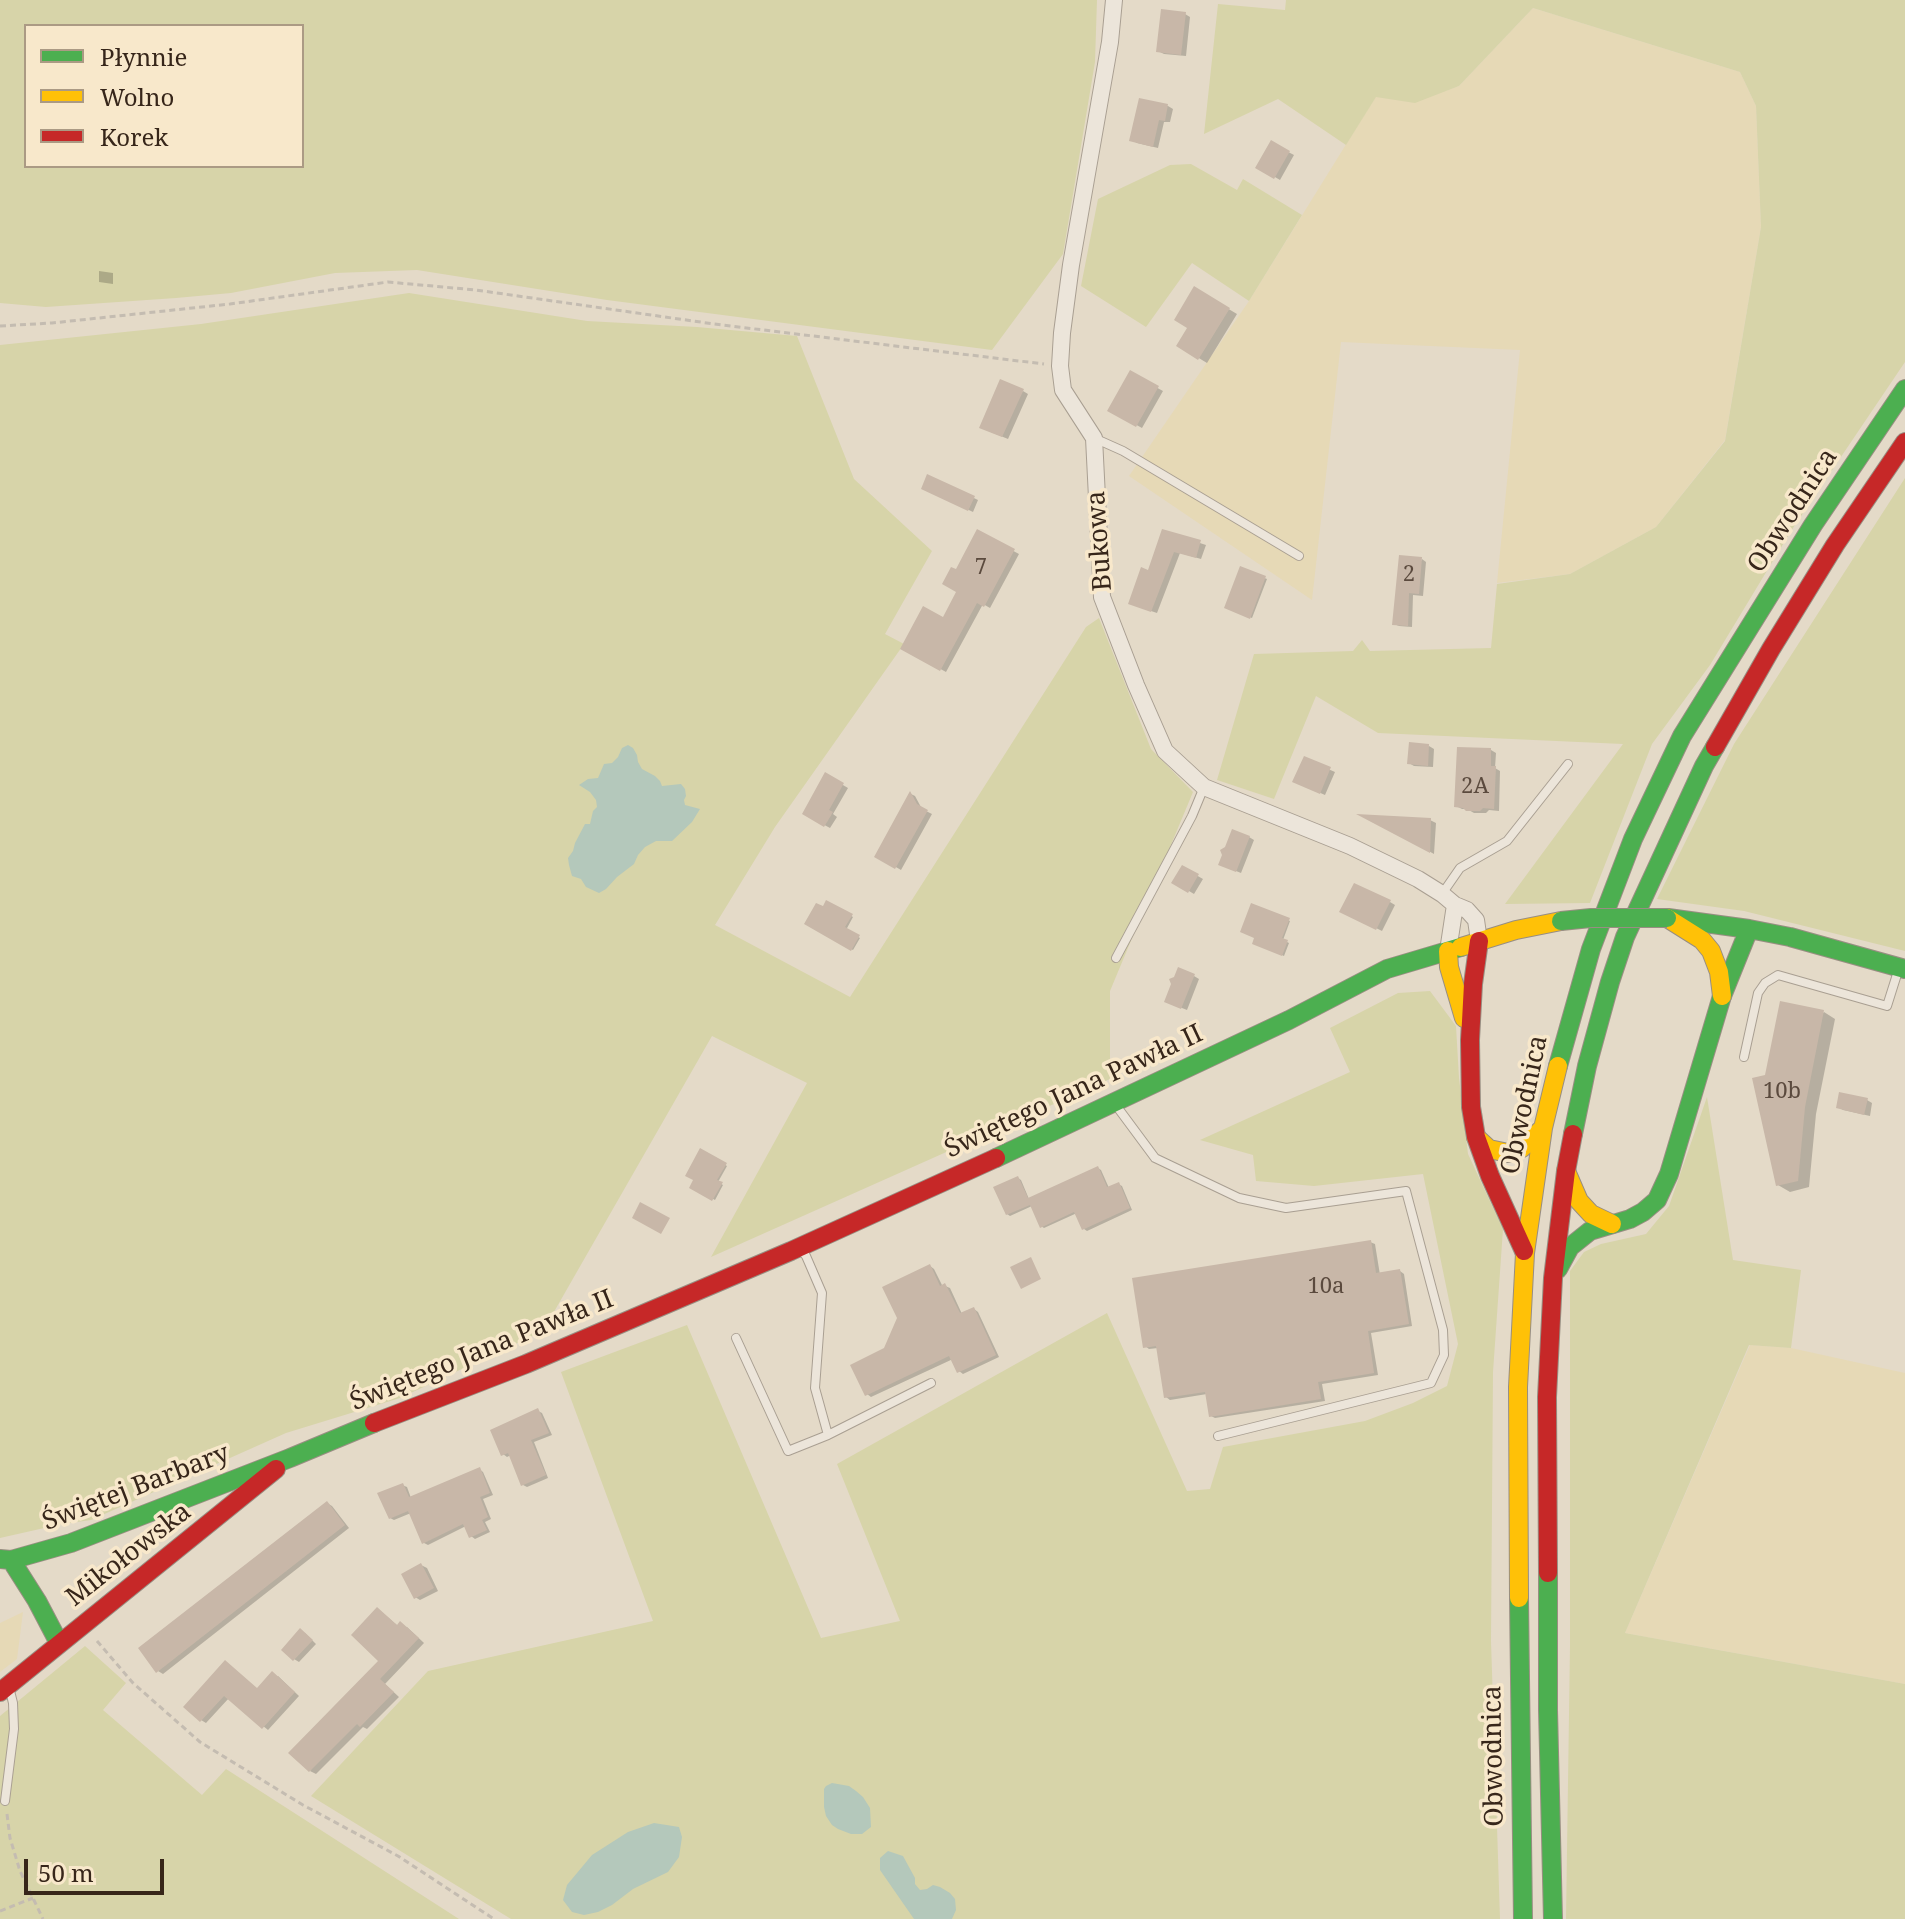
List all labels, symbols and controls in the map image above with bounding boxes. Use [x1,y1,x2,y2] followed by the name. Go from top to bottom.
[24,24,304,168] legend
[100,40,187,73] text: Płynnie
[100,80,174,113] text: Wolno
[100,120,168,153] text: Korek
[1741,443,1845,579] street label: Obwodnica
[1081,490,1119,592] street label: Bukowa
[975,555,987,581] house number: 7
[1403,562,1415,588] house number: 2
[1461,774,1489,800] house number: 2A
[940,1018,1208,1166] street label: Świętego Jana Pawła II
[1495,1033,1555,1177] street label: Obwodnica
[1763,1079,1801,1105] house number: 10b
[1308,1274,1344,1300] house number: 10a
[346,1284,618,1418] street label: Świętego Jana Pawła II
[38,1438,234,1538] street label: Świętej Barbary
[60,1497,198,1613] street label: Mikołowska
[1477,1685,1511,1827] street label: Obwodnica
[28,1843,168,1893] scale bar
[38,1856,94,1889] text: 50 m

